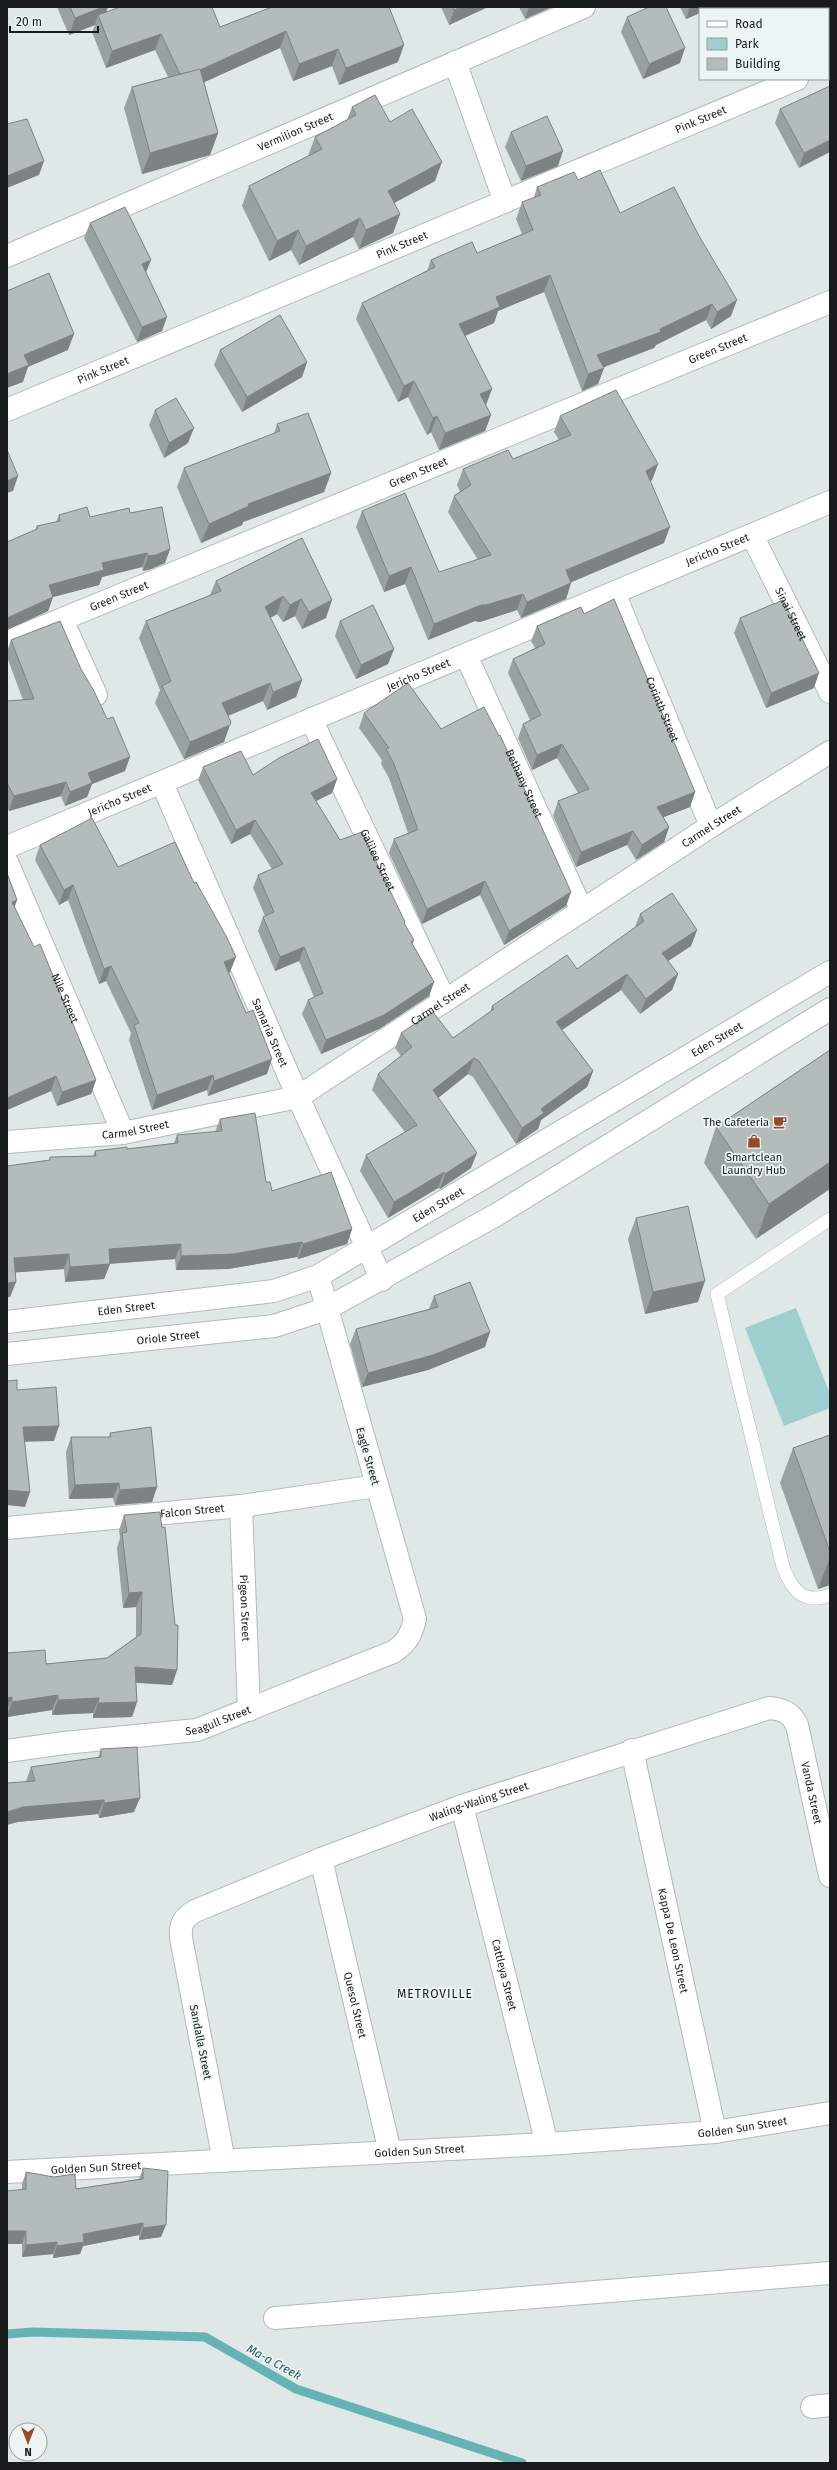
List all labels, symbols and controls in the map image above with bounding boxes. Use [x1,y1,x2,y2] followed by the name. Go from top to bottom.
[10,8,98,34] scale bar
[699,8,829,80] legend
[16,15,42,29] text: 20 m
[735,17,763,31] text: Road
[735,37,759,51] text: Park
[735,57,781,71] text: Building
[673,103,728,136] street label: Pink Street
[256,110,335,154] street label: Vermilion Street
[374,229,430,262] street label: Pink Street
[687,331,749,367] street label: Green Street
[76,354,131,387] street label: Pink Street
[387,455,450,490] street label: Green Street
[684,531,751,569] street label: Jericho Street
[88,578,150,614] street label: Green Street
[772,585,809,643] street label: Sinai Street
[385,656,452,694] street label: Jericho Street
[643,675,681,744] street label: Corinth Street
[503,747,545,820] street label: Bethany Street
[86,781,153,819] street label: Jericho Street
[679,803,744,850] street label: Carmel Street
[357,827,398,893] street label: Galilee Street
[48,972,81,1025] street label: Nile Street
[408,980,472,1028] street label: Carmel Street
[249,996,290,1069] street label: Samaria Street
[689,1019,745,1060] street label: Eden Street
[772,1114,788,1130] cafe icon: The Cafeteria
[703,1116,769,1129] place label: The Cafeteria
[101,1118,170,1142] street label: Carmel Street
[746,1133,762,1149] shop icon: Smartclean Laundry Hub
[722,1151,786,1177] place label: Smartclean Laundry Hub
[410,1185,466,1225] street label: Eden Street
[97,1299,156,1318] street label: Eden Street
[136,1328,200,1347] street label: Oriole Street
[353,1426,382,1486] street label: Eagle Street
[159,1502,225,1521] street label: Falcon Street
[237,1574,252,1642] street label: Pigeon Street
[185,1703,253,1738] street label: Seagull Street
[798,1760,824,1825] street label: Vanda Street
[428,1779,530,1825] street label: Waling-Waling Street
[655,1887,691,1994] street label: Kappa De Leon Street
[489,1938,519,2012] street label: Cattleya Street
[341,1971,369,2040] street label: Quesol Street
[397,1987,473,2001] district label: METROVILLE
[187,2004,214,2081] street label: Sandalla Street
[697,2114,788,2140] street label: Golden Sun Street
[374,2142,465,2160] street label: Golden Sun Street
[51,2159,141,2177] street label: Golden Sun Street
[244,2341,304,2383] water label: Ma-a Creek
[8,2422,48,2462] north arrow
[24,2445,32,2458] text: N

